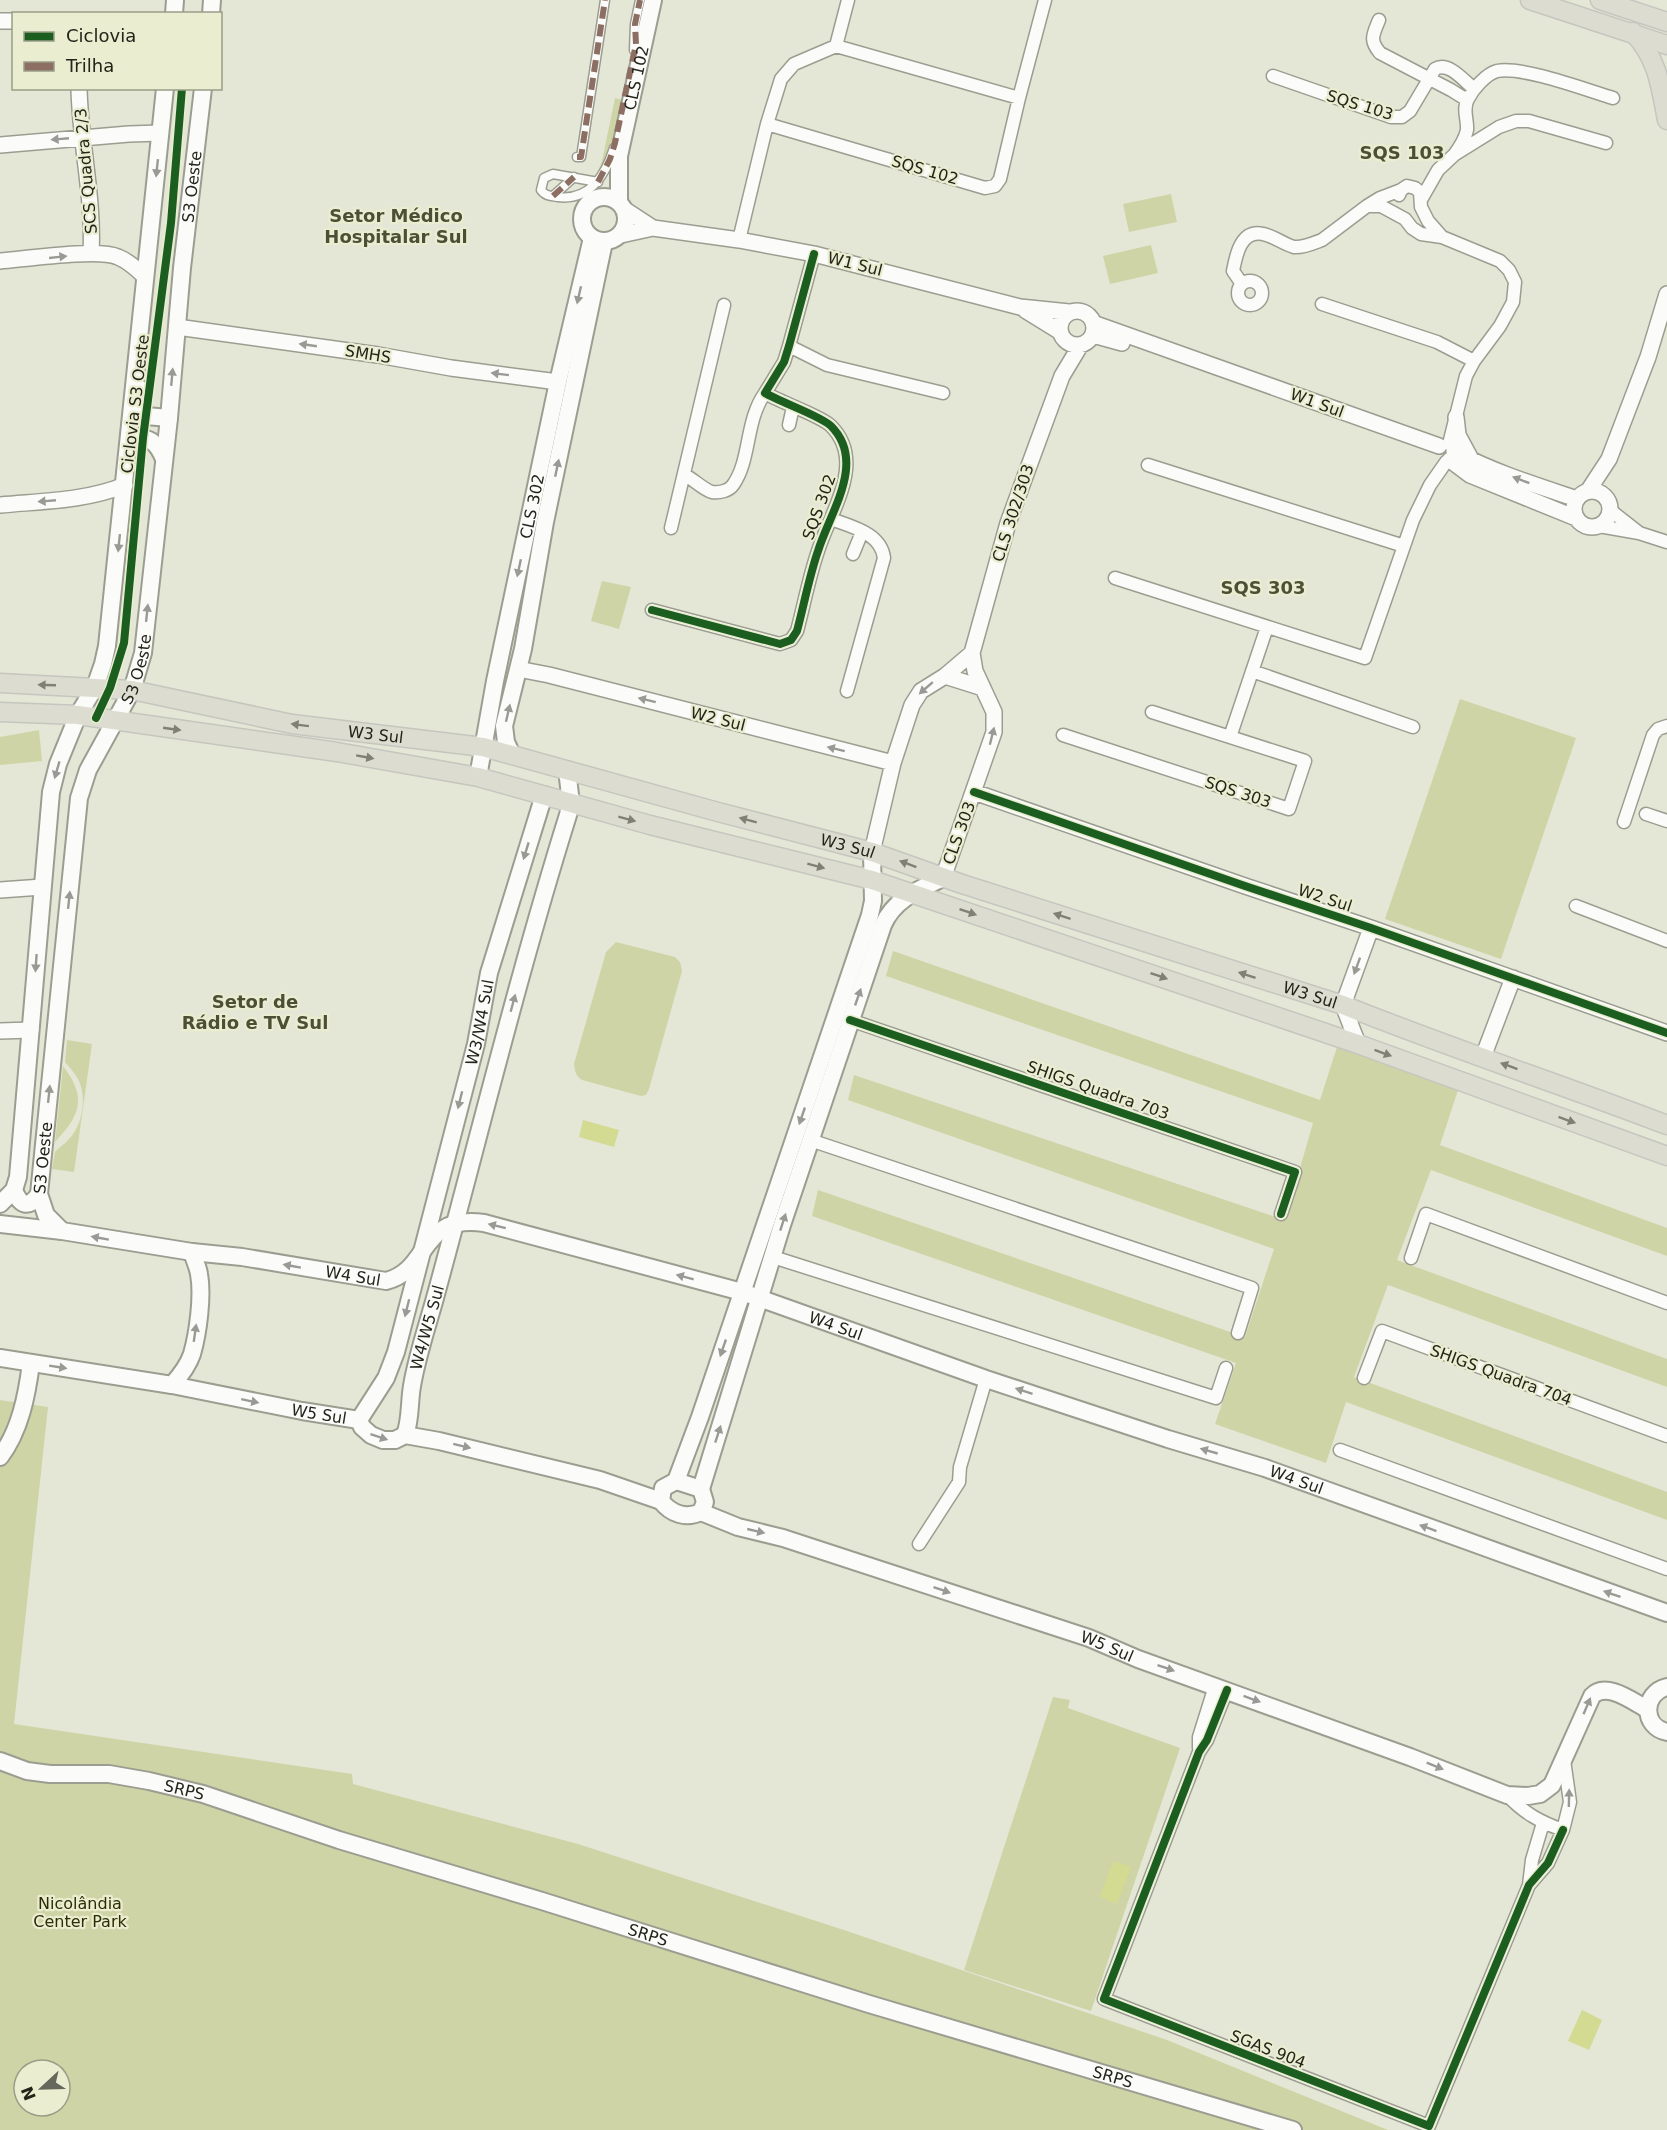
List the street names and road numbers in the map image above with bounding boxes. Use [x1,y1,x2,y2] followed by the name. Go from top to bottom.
[620,44,652,112] street label: CLS 102
[1324,86,1396,124] street label: SQS 103
[71,107,101,235] street label: SCS Quadra 2/3
[178,150,205,224] street label: S3 Oeste
[889,151,961,189] street label: SQS 102
[826,248,884,280] street label: W1 Sul
[117,333,153,475] street label: Ciclovia S3 Oeste
[344,341,392,367] street label: SMHS
[1288,385,1346,421] street label: W1 Sul
[988,462,1038,564] street label: CLS 302/303
[516,472,548,541] street label: CLS 302
[798,472,840,542] street label: SQS 302
[117,633,155,707] street label: S3 Oeste
[689,703,747,735] street label: W2 Sul
[347,721,405,747] street label: W3 Sul
[1202,772,1274,812] street label: SQS 303
[939,799,979,867] street label: CLS 303
[818,829,878,862] street label: W3 Sul
[1296,880,1354,916] street label: W2 Sul
[1281,977,1340,1012] street label: W3 Sul
[461,978,497,1067] street label: W3/W4 Sul
[1024,1057,1172,1123] street label: SHIGS Quadra 703
[30,1121,56,1195] street label: S3 Oeste
[324,1262,382,1289] street label: W4 Sul
[406,1283,448,1372] street label: W4/W5 Sul
[806,1307,865,1344] street label: W4 Sul
[1428,1341,1574,1409] street label: SHIGS Quadra 704
[290,1400,348,1427] street label: W5 Sul
[1267,1461,1326,1498] street label: W4 Sul
[1078,1626,1137,1666] street label: W5 Sul
[162,1775,207,1804] street label: SRPS
[626,1919,671,1950] street label: SRPS
[1228,2026,1308,2072] street label: SGAS 904
[1091,2062,1135,2091] street label: SRPS

